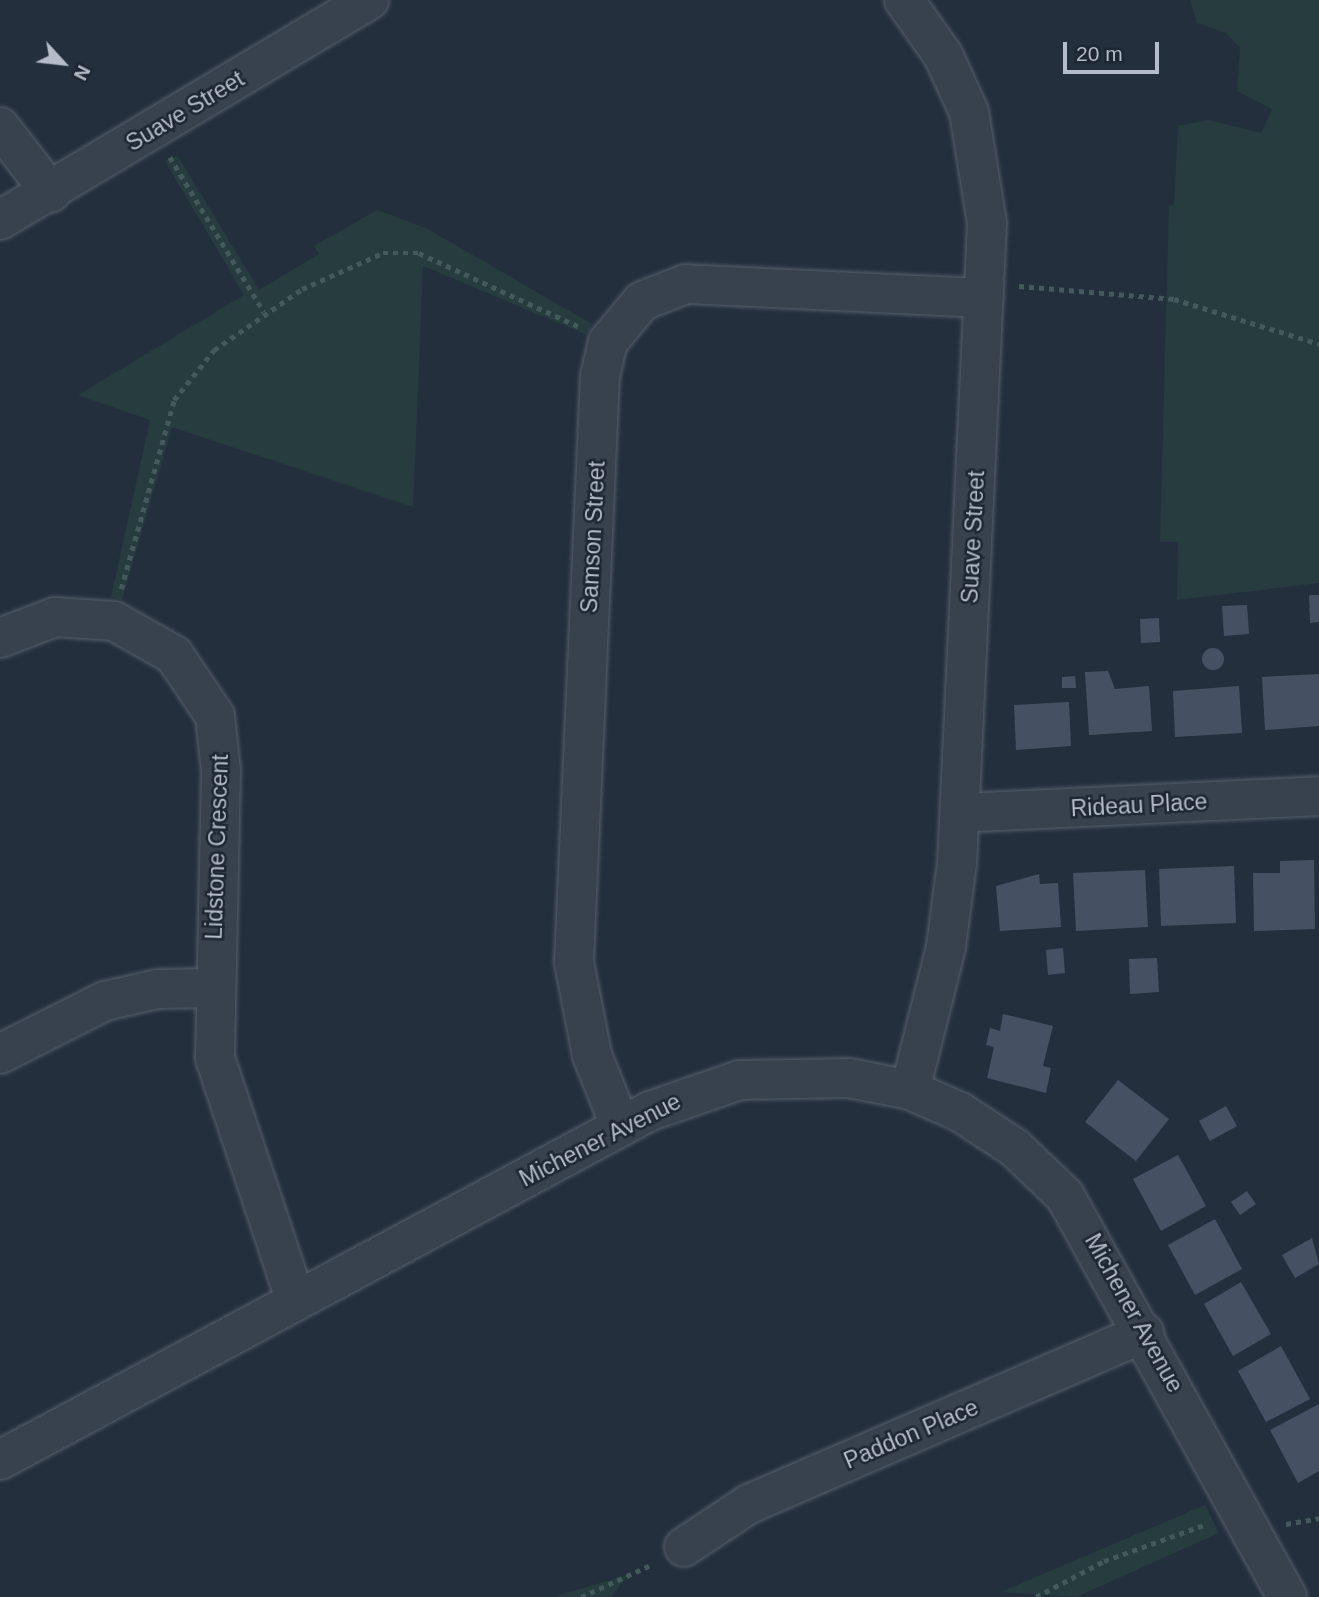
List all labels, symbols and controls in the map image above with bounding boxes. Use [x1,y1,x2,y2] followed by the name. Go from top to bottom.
[28,28,98,98] north arrow
[1067,28,1163,72] scale bar
[1076,42,1123,65] text: 20 m
[70,62,95,84] text: N
[121,65,249,157] street label: Suave Street
[575,460,611,614] street label: Samson Street
[956,470,990,604] street label: Suave Street
[200,754,234,940] street label: Lidstone Crescent
[1070,788,1208,822] street label: Rideau Place
[514,1087,686,1193] street label: Michener Avenue
[1079,1228,1189,1398] street label: Michener Avenue
[840,1393,982,1475] street label: Paddon Place

